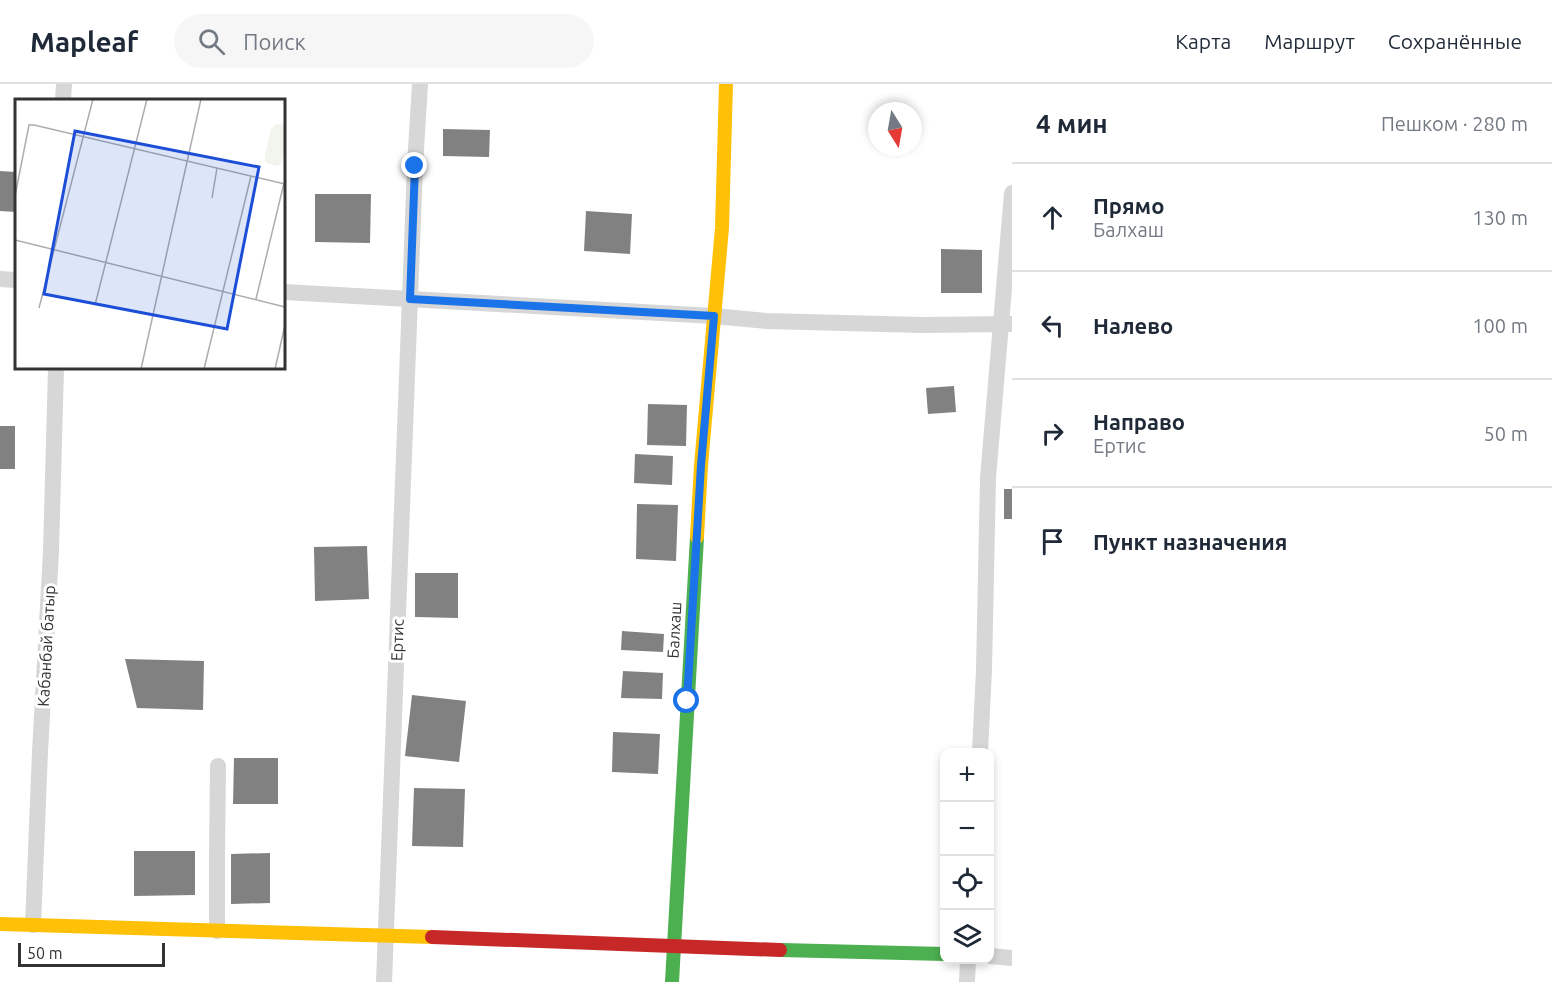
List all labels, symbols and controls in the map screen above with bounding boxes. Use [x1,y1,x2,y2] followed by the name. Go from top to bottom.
[174,14,594,68] search box
[195,25,228,58] icon: search
[30,26,138,57] text: Mapleaf
[243,29,306,54] text: Поиск
[1175,29,1231,53] text: Карта
[1264,29,1355,53] text: Маршрут
[1388,29,1522,53] text: Сохранённые
[15,99,285,369] inset map
[868,102,922,156] north arrow
[1036,109,1108,138] text: 4 мин
[1381,112,1528,135] text: Пешком · 280 m
[401,152,427,178] route end
[1093,193,1164,218] text: Прямо
[1036,201,1069,234] icon: ahead
[1472,206,1528,229] text: 130 m
[1093,218,1164,241] text: Балхаш
[1036,309,1069,342] icon: left
[1093,313,1173,338] text: Налево
[1472,314,1528,337] text: 100 m
[1093,409,1185,434] text: Направо
[1036,417,1069,450] icon: right
[1484,422,1528,445] text: 50 m
[1093,434,1146,457] text: Ертис
[1036,525,1069,558] icon: arrive
[1093,529,1287,554] text: Пункт назначения
[34,585,58,707] street label: Кабанбай батыр
[664,601,684,659] street label: Балхаш
[387,618,407,661] street label: Ертис
[673,687,699,713] route start
[940,748,994,964] map controls
[940,748,994,802] button: +
[940,802,994,856] button: −
[940,856,994,910] button: locate
[940,910,994,964] button: layers
[18,940,165,968] scale bar
[27,944,63,962] text: 50 m

